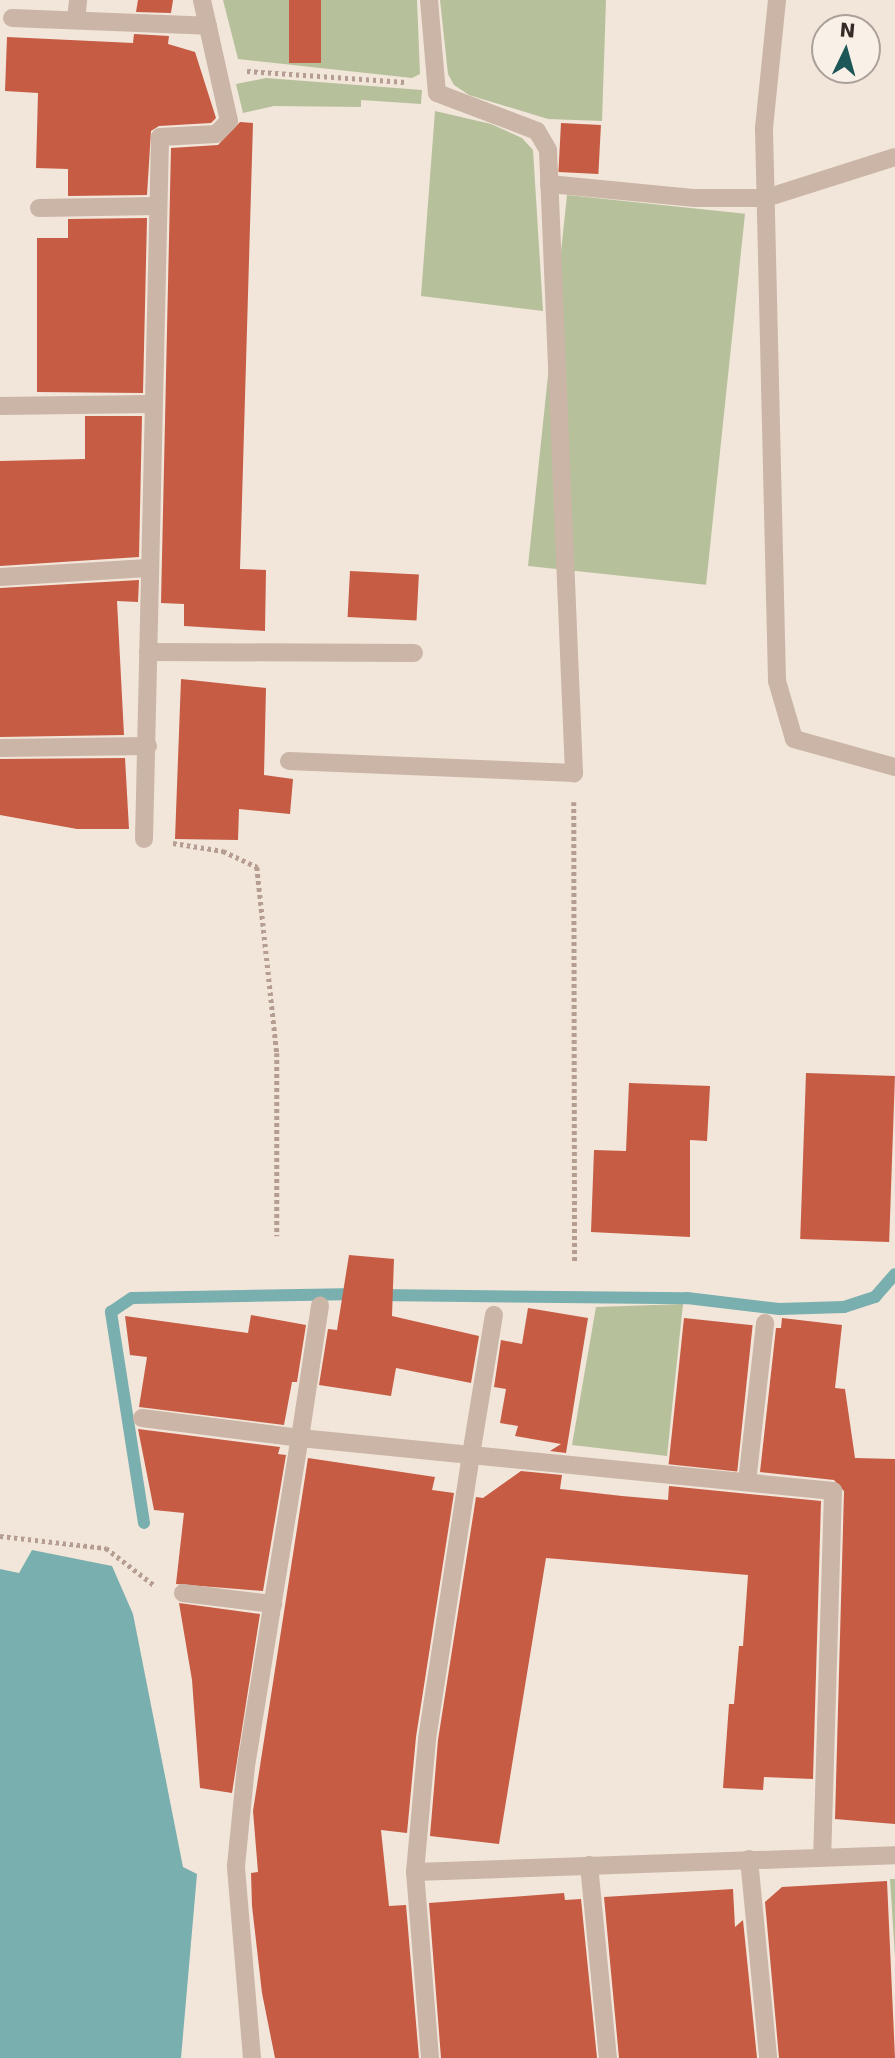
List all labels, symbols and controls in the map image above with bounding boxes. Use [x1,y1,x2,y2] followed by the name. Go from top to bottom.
[811,14,881,84] north arrow
[839,18,857,42] text: N

